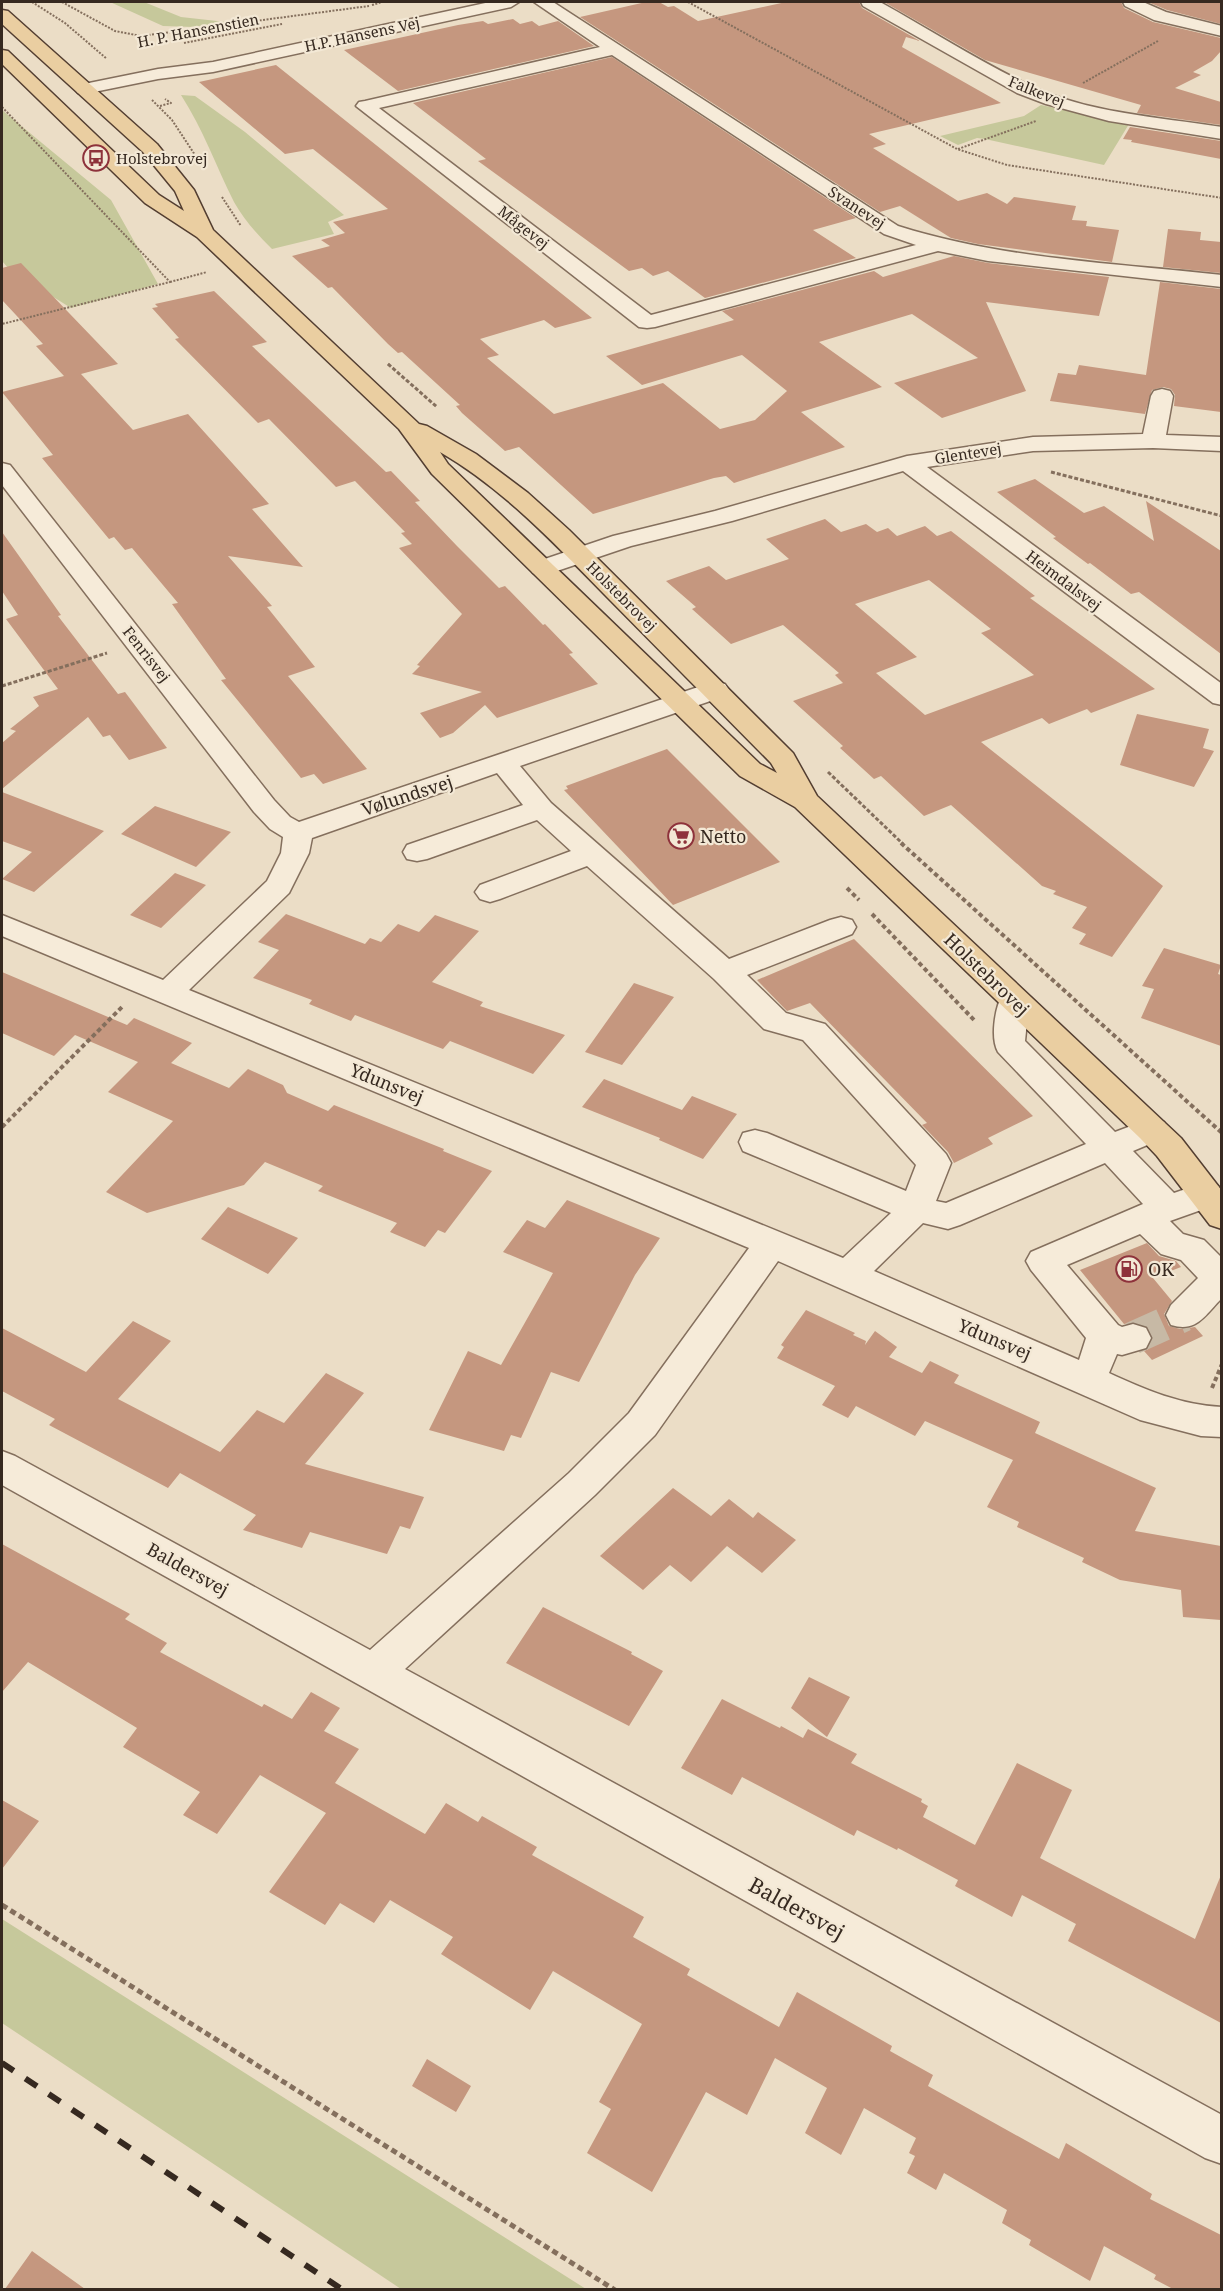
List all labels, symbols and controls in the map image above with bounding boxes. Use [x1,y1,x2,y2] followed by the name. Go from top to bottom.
[135,8,261,52] street label: H. P. Hansenstien
[302,12,422,56] street label: H.P. Hansens Vej
[1006,71,1068,111] street label: Falkevej
[81,143,111,173] bus stop icon: Holstebrovej
[116,148,207,168] place label: Holstebrovej
[825,181,889,233] street label: Svanevej
[494,201,554,253] street label: Mågevej
[933,438,1003,468] street label: Glentevej
[1022,545,1106,615] street label: Heimdalsvej
[583,557,661,635] street label: Holstebrovej
[119,622,175,686] street label: Fenrisvej
[358,769,456,821] street label: Vølundsvej
[666,821,696,851] supermarket icon: Netto
[700,824,746,848] place label: Netto
[939,927,1035,1021] street label: Holstebrovej
[346,1057,427,1109] street label: Ydunsvej
[1114,1254,1144,1284] fuel station icon: OK
[1148,1257,1174,1281] place label: OK
[954,1312,1035,1365] street label: Ydunsvej
[143,1537,233,1601] street label: Baldersvej
[744,1870,850,1946] street label: Baldersvej

